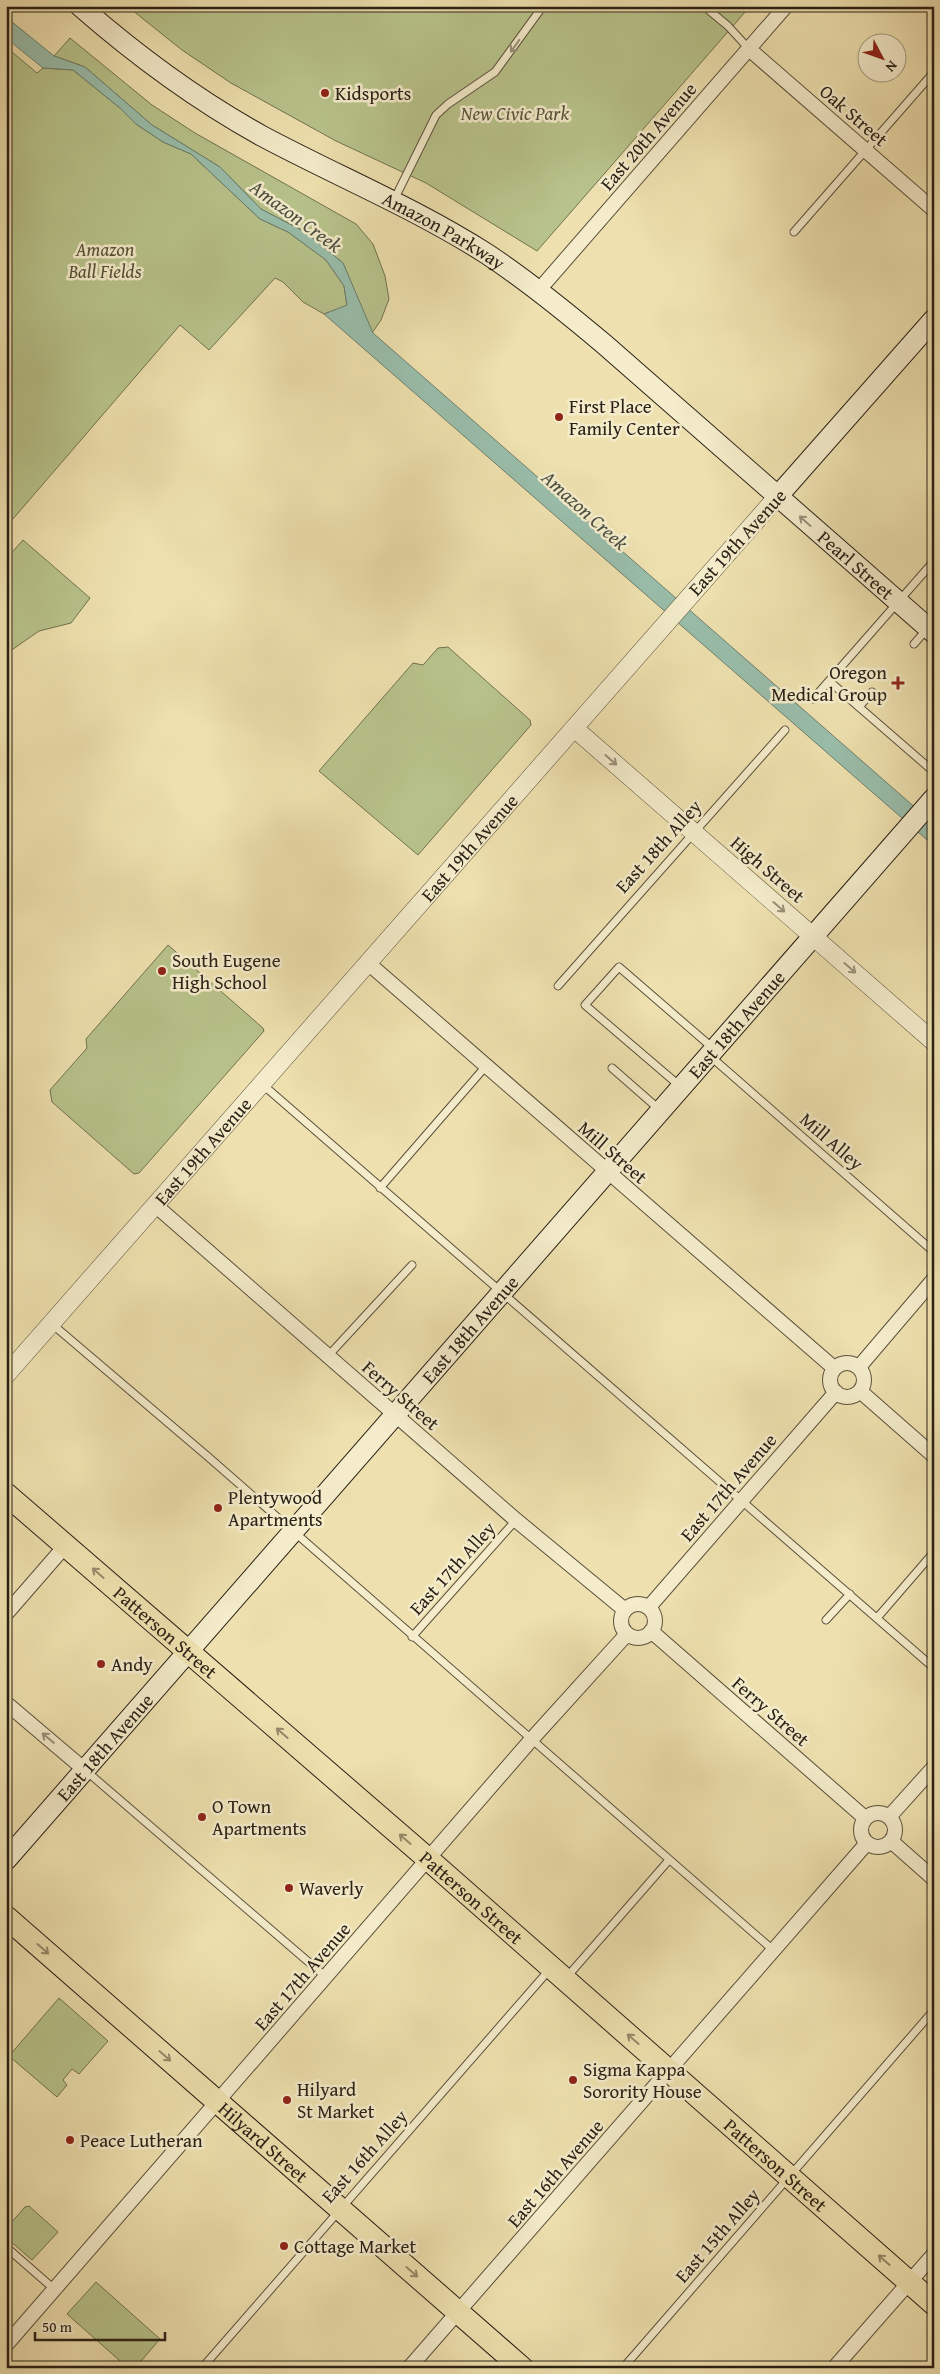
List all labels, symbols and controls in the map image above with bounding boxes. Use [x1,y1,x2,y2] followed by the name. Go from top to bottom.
[858,32,908,82] north arrow
[510,39,520,53] one-way arrow
[881,56,902,77] text: N
[593,76,703,196] street label: East 20th Avenue
[814,77,895,153] street label: Oak Street
[335,79,411,107] place label: Kidsports
[319,87,331,99] marker: Kidsports
[460,99,569,127] park label: New Civic Park
[243,172,349,259] water label: Amazon Creek
[378,184,511,277] street label: Amazon Parkway
[67,235,142,285] park label: Amazon Ball Fields
[569,392,680,442] place label: First Place Family Center
[553,411,565,423] marker: First Place Family Center
[535,462,636,557] water label: Amazon Creek
[681,482,793,602] street label: East 19th Avenue
[798,515,811,526] one-way arrow
[812,523,901,606] street label: Pearl Street
[771,658,887,708] place label: Oregon Medical Group
[891,676,905,690] marker: Oregon Medical Group
[604,754,617,765] one-way arrow
[414,787,524,908] street label: East 19th Avenue
[608,793,708,899] street label: East 18th Alley
[725,829,811,909] street label: High Street
[773,901,786,913] one-way arrow
[172,946,281,996] place label: South Eugene High School
[843,963,856,974] one-way arrow
[681,964,792,1084] street label: East 18th Avenue
[156,965,168,977] marker: South Eugene High School
[147,1091,258,1211] street label: East 19th Avenue
[794,1105,870,1177] street label: Mill Alley
[572,1114,654,1190] street label: Mill Street
[415,1269,525,1389] street label: East 18th Avenue
[356,1353,446,1437] street label: Ferry Street
[673,1427,783,1547] street label: East 17th Avenue
[228,1483,323,1533] place label: Plentywood Apartments
[212,1502,224,1514] marker: Plentywood Apartments
[402,1515,502,1621] street label: East 17th Alley
[92,1568,105,1579] one-way arrow
[107,1579,224,1685] street label: Patterson Street
[111,1650,153,1678] place label: Andy
[95,1658,107,1670] marker: Andy
[726,1669,816,1753] street label: Ferry Street
[50,1687,160,1807] street label: East 18th Avenue
[276,1728,289,1739] one-way arrow
[42,1733,55,1744] one-way arrow
[212,1792,307,1842] place label: O Town Apartments
[196,1811,208,1823] marker: O Town Apartments
[399,1834,412,1845] one-way arrow
[414,1844,530,1951] street label: Patterson Street
[299,1874,364,1902] place label: Waverly
[283,1882,295,1894] marker: Waverly
[247,1916,357,2036] street label: East 17th Avenue
[37,1943,50,1955] one-way arrow
[626,2033,639,2044] one-way arrow
[159,2051,172,2062] one-way arrow
[583,2055,702,2105] place label: Sigma Kappa Sorority House
[567,2074,579,2086] marker: Sigma Kappa Sorority House
[297,2075,375,2125] place label: Hilyard St Market
[281,2094,293,2106] marker: Hilyard St Market
[212,2095,315,2190] street label: Hilyard Street
[314,2103,414,2209] street label: East 16th Alley
[718,2111,834,2218] street label: Patterson Street
[500,2113,610,2233] street label: East 16th Avenue
[80,2126,203,2154] place label: Peace Lutheran
[64,2134,76,2146] marker: Peace Lutheran
[668,2181,766,2289] street label: East 15th Alley
[294,2232,417,2260] place label: Cottage Market
[278,2240,290,2252] marker: Cottage Market
[878,2254,891,2266] one-way arrow
[406,2266,419,2278] one-way arrow
[35,2309,165,2341] scale bar
[42,2316,73,2337] text: 50 m

